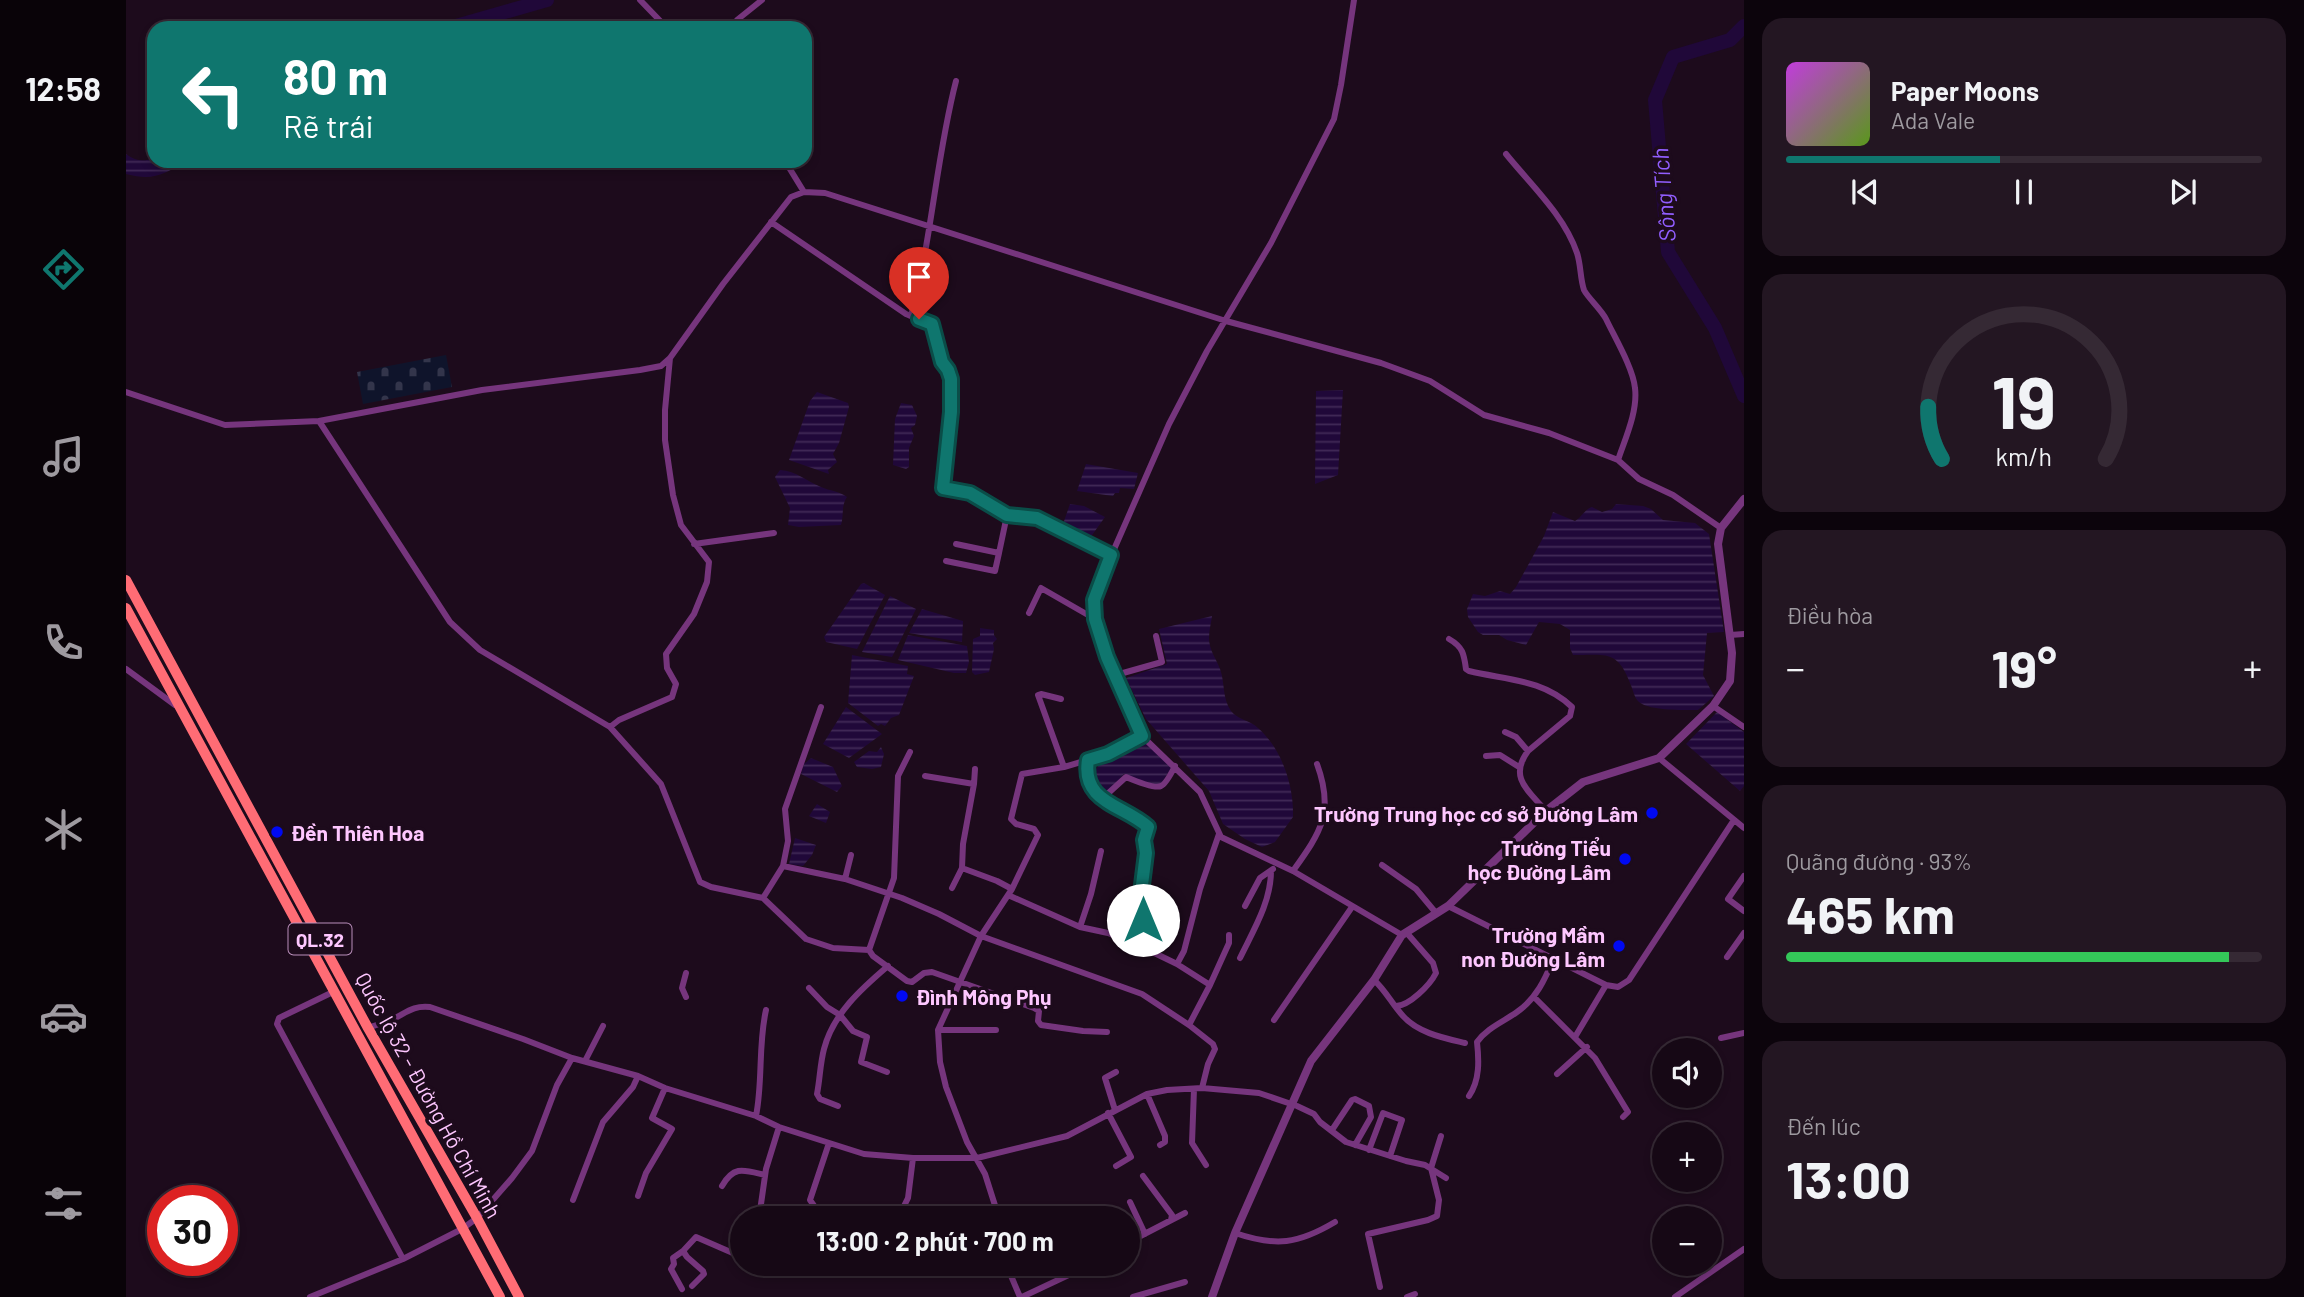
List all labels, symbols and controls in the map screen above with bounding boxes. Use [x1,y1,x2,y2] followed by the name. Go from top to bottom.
[283,46,388,105] text: 80 m
[168,49,259,140] icon: left
[25,69,101,107] text: 12:58
[1891,75,2039,106] text: Paper Moons
[283,106,374,144] text: Rẽ trái
[1891,106,1975,134] text: Ada Vale
[1645,147,1681,243] water label: Sông Tích
[1846,173,1884,211] icon: previous
[2005,173,2043,211] icon: pause
[2164,173,2202,211] icon: next
[39,245,88,294] icon: directions
[889,247,949,319] pin
[900,258,938,296] icon: arrive
[1992,356,2056,444] text: 19
[39,432,88,481] icon: music
[1996,440,2052,470] text: km/h
[1786,601,1873,629] text: Điều hòa
[39,618,88,667] icon: phone
[1991,636,2057,698] text: 19°
[1786,644,1805,690] text: −
[2243,644,2262,690] text: +
[1314,801,1638,826] place label: Trường Trung học cơ sở Đường Lâm
[39,805,88,854] icon: climate
[1644,805,1660,821] marker: Trường Trung học cơ sở Đường Lâm
[291,820,424,845] place label: Đền Thiên Hoa
[269,824,285,840] marker: Đền Thiên Hoa
[1468,835,1611,884] place label: Trường Tiểu học Đường Lâm
[1786,847,1972,875] text: Quãng đường · 93%
[1617,851,1633,867] marker: Trường Tiểu học Đường Lâm
[1786,882,1955,944] text: 465 km
[1106,883,1180,957] position arrow
[1461,922,1605,971] place label: Trường Mầm non Đường Lâm
[288,923,352,954] road number: QL.32
[1611,938,1627,954] marker: Trường Mầm non Đường Lâm
[351,968,507,1222] street label: Quốc lộ 32 - Đường Hồ Chí Minh
[916,984,1052,1009] place label: Đình Mông Phụ
[894,988,910,1004] marker: Đình Mông Phụ
[39,992,88,1041] icon: car
[1652,1038,1722,1276] map controls
[1652,1038,1722,1108] button: sound
[1786,1112,1861,1140] text: Đến lúc
[1652,1122,1722,1192] button: +
[1786,1147,1911,1209] text: 13:00
[39,1179,88,1228] icon: filters
[147,1185,238,1276] speed limit sign: 30
[1652,1206,1722,1276] button: −
[816,1225,1054,1256] text: 13:00 · 2 phút · 700 m

